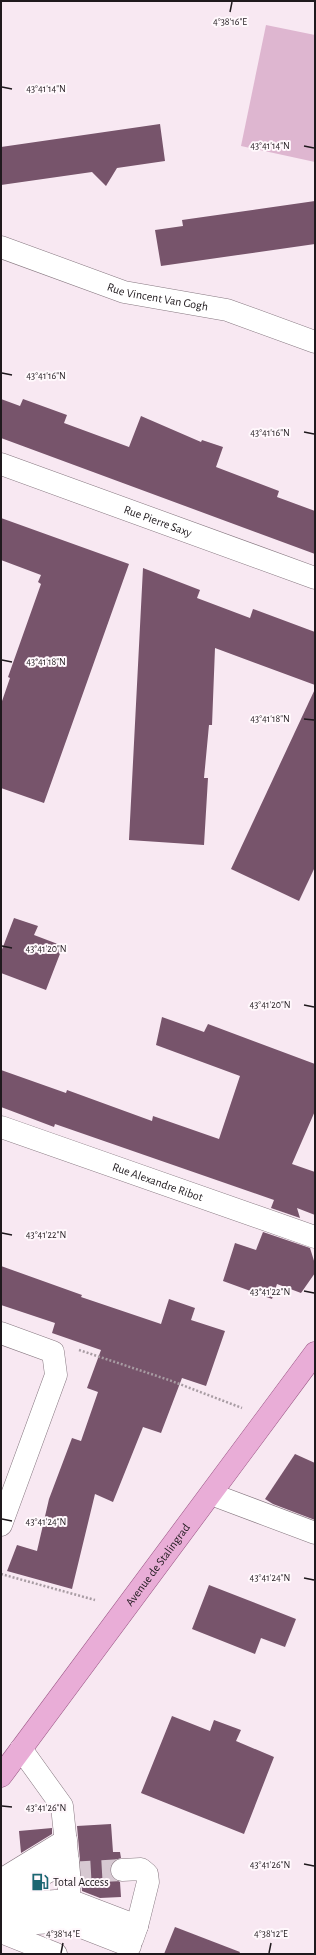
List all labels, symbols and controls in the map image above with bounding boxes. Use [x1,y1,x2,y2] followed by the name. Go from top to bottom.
[213,17,247,27] text: 4°38'16"E
[26,84,66,94] text: 43°41'14"N
[250,141,290,151] text: 43°41'14"N
[106,280,209,313] street label: Rue Vincent Van Gogh
[26,371,66,381] text: 43°41'16"N
[250,428,290,438] text: 43°41'16"N
[122,503,194,540] street label: Rue Pierre Saxy
[26,657,66,667] text: 43°41'18"N
[250,714,290,724] text: 43°41'18"N
[25,944,67,954] text: 43°41'20"N
[249,1000,291,1010] text: 43°41'20"N
[111,1160,205,1203] street label: Rue Alexandre Ribot
[26,1230,66,1240] text: 43°41'22"N
[250,1287,290,1297] text: 43°41'22"N
[26,1517,66,1527] text: 43°41'24"N
[123,1521,192,1608] street label: Avenue de Stalingrad
[250,1573,290,1583] text: 43°41'24"N
[26,1803,66,1813] text: 43°41'26"N
[250,1860,290,1870] text: 43°41'26"N
[30,1872,50,1892] fuel station icon: Total Access
[53,1876,109,1888] place label: Total Access
[46,1929,80,1939] text: 4°38'14"E
[254,1929,288,1939] text: 4°38'12"E

